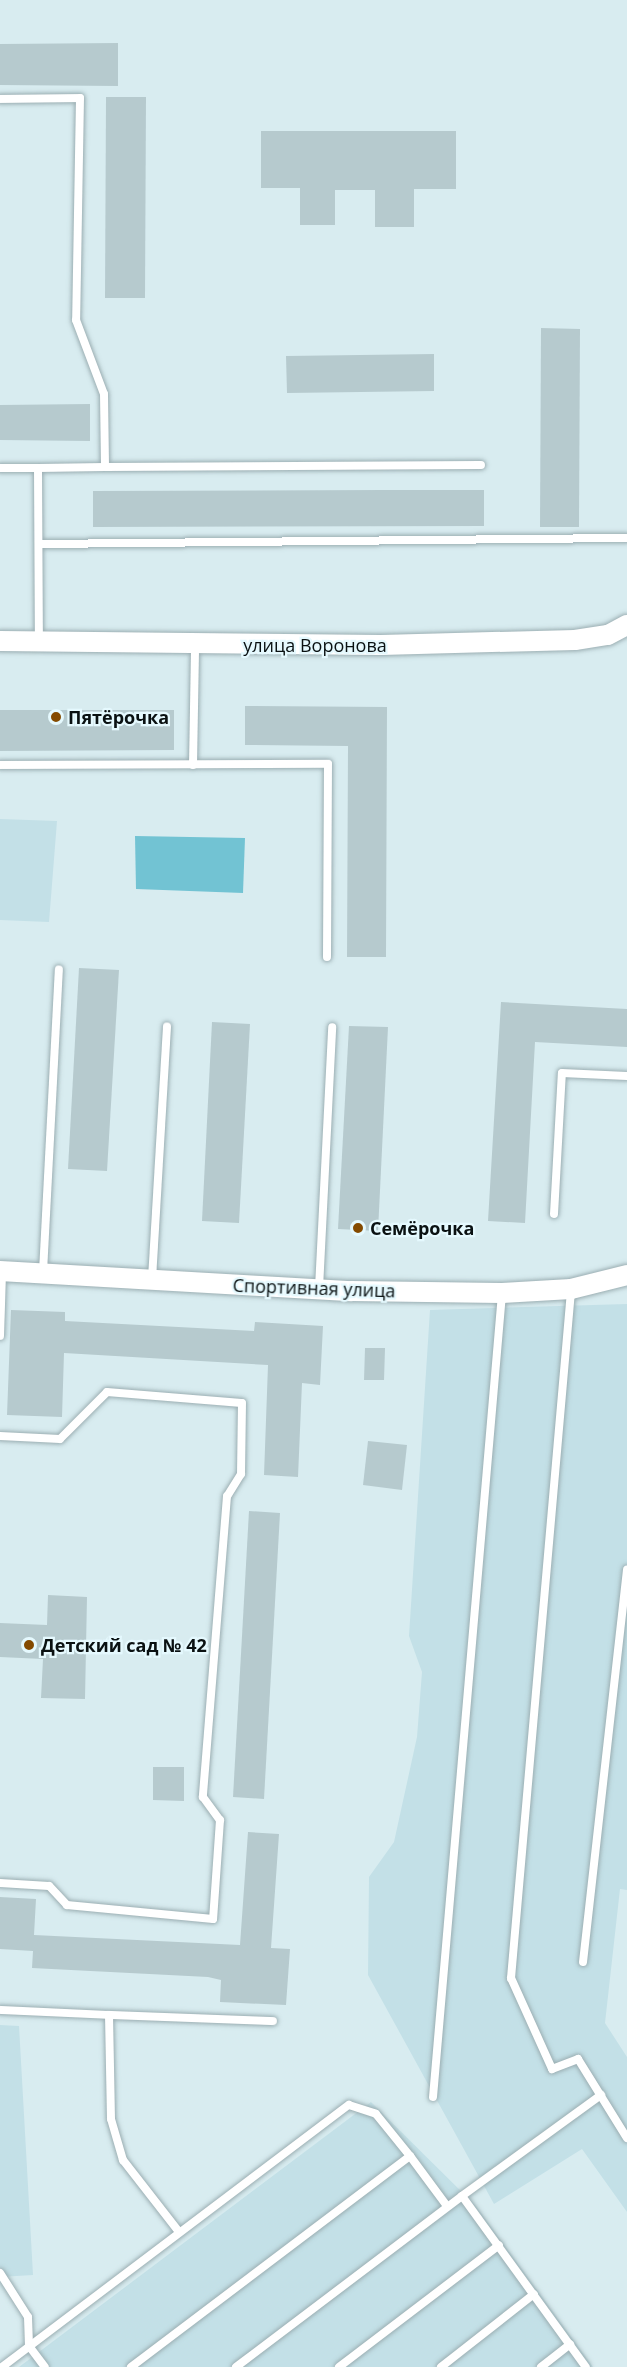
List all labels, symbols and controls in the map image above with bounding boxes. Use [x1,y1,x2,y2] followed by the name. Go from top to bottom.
[243,634,387,656] street label: улица Воронова
[68,706,169,728] place label: Пятёрочка
[49,710,63,724] marker: Пятёрочка
[370,1217,474,1239] place label: Семёрочка
[351,1221,365,1235] marker: Семёрочка
[232,1274,396,1302] street label: Спортивная улица
[41,1634,207,1656] place label: Детский сад № 42
[22,1638,36,1652] marker: Детский сад № 42

